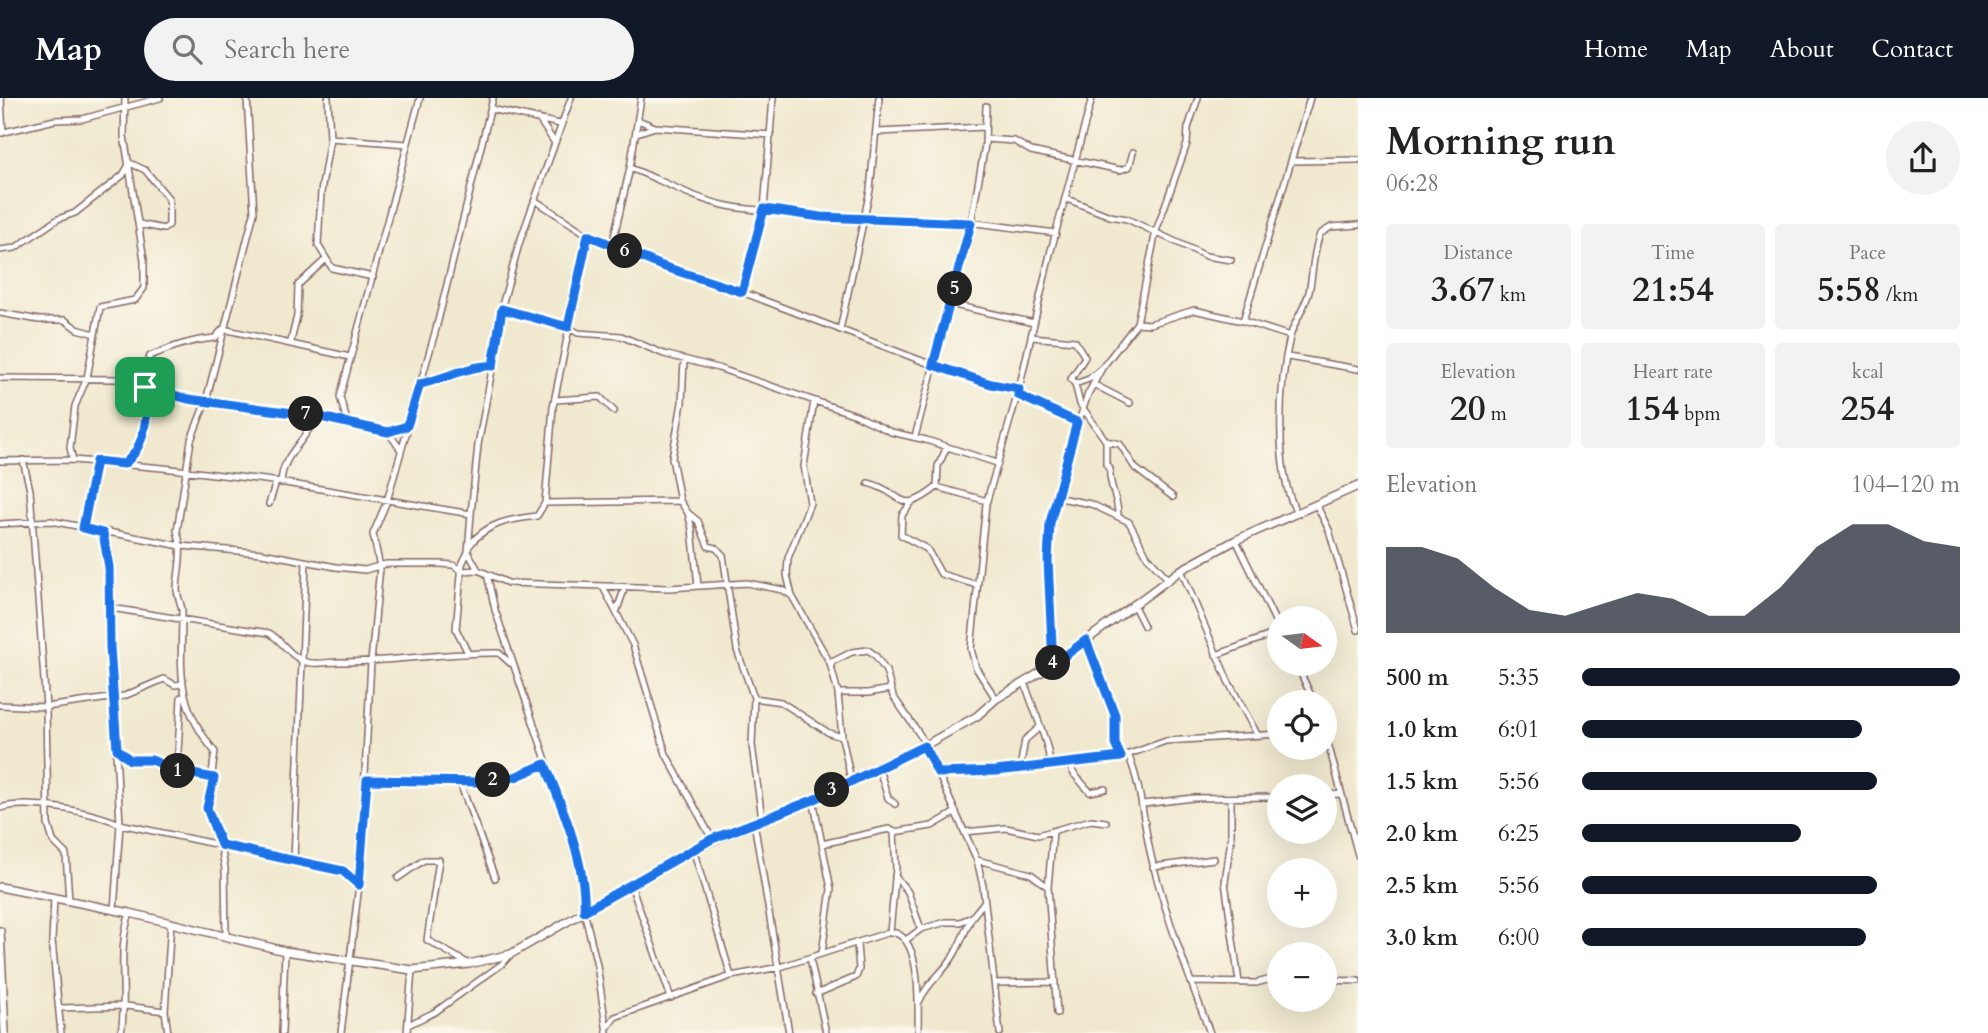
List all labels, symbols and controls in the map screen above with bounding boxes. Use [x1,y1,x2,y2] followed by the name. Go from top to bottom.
[144,18,634,81] search box
[35,27,102,72] text: Map
[168,30,206,68] icon: search
[224,32,350,67] text: Search here
[1584,33,1648,66] text: Home
[1686,33,1732,66] text: Map
[1770,33,1834,66] text: About
[1872,33,1953,66] text: Contact
[1386,116,1616,168] text: Morning run
[1886,121,1960,195] button: share
[1386,168,1439,199] text: 06:28
[608,234,642,268] pin: 6
[620,237,629,263] text: 6
[1444,240,1513,266] text: Distance
[1651,240,1695,266] text: Time
[1849,240,1886,266] text: Pace
[1431,266,1495,314] text: 3.67
[1632,266,1714,314] text: 21:54
[1817,266,1881,314] text: 5:58
[937,272,972,306] pin: 5
[950,275,959,301] text: 5
[1495,282,1526,308] text: km
[1881,282,1918,308] text: /km
[115,357,175,417] pin
[1441,359,1516,385] text: Elevation
[1633,359,1713,385] text: Heart rate
[1852,359,1884,385] text: kcal
[126,368,164,406] icon: arrive
[1450,385,1486,433] text: 20
[1625,385,1679,433] text: 154
[1841,385,1895,433] text: 254
[288,396,324,432] pin: 7
[301,400,310,426] text: 7
[1486,401,1507,427] text: m
[1679,401,1721,427] text: bpm
[1386,469,1477,500] text: Elevation
[1851,469,1960,500] text: 104–120 m
[1267,606,1337,676] north arrow
[1267,606,1337,1012] map controls
[1036,646,1070,680] pin: 4
[1048,649,1057,675] text: 4
[1386,662,1449,693] text: 500 m
[1498,662,1539,693] text: 5:35
[1267,690,1337,760] button: locate
[1386,714,1458,745] text: 1.0 km
[1498,714,1539,745] text: 6:01
[160,754,196,788] pin: 1
[173,757,182,783] text: 1
[476,762,510,798] pin: 2
[488,766,497,792] text: 2
[1386,766,1458,797] text: 1.5 km
[1498,766,1539,797] text: 5:56
[814,772,850,808] pin: 3
[1267,774,1337,844] button: layers
[827,776,836,802] text: 3
[1386,818,1458,849] text: 2.0 km
[1498,818,1539,849] text: 6:25
[1267,858,1337,928] button: +
[1386,870,1458,901] text: 2.5 km
[1498,870,1539,901] text: 5:56
[1386,922,1458,953] text: 3.0 km
[1498,922,1539,953] text: 6:00
[1267,942,1337,1012] button: −

